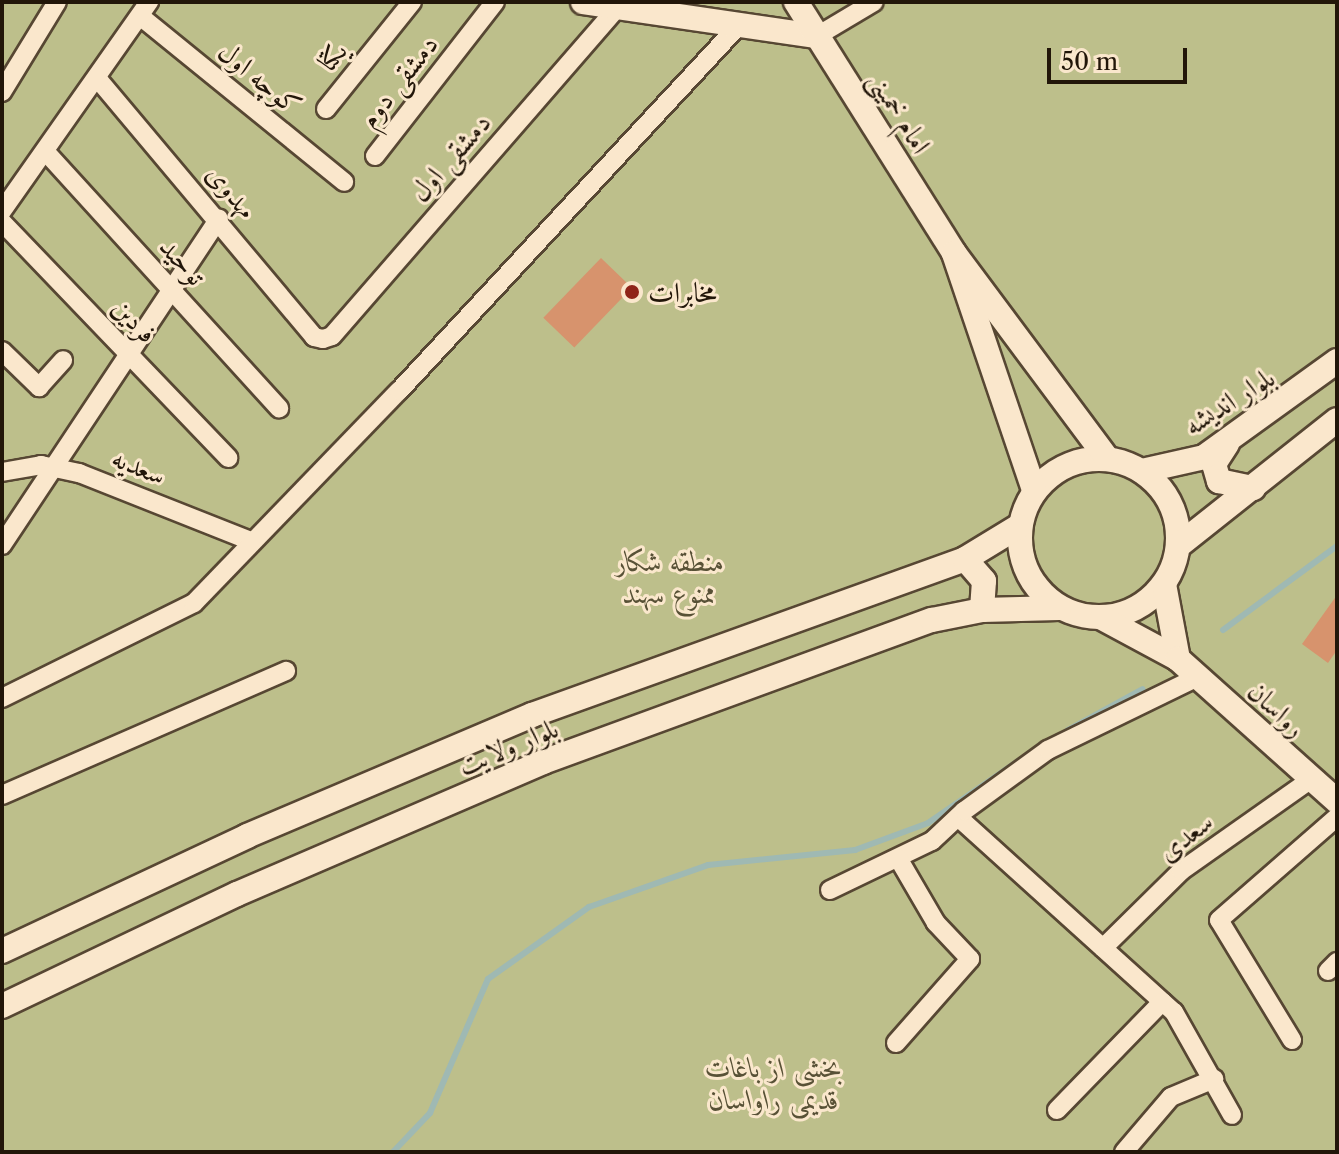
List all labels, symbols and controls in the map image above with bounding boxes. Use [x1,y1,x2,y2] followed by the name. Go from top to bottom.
[351,28,445,134] street label: دمشقی دوم
[1051,32,1191,82] scale bar
[212,34,308,122] street label: کوچه اول
[310,34,354,78] street label: یکتا
[1061,47,1118,76] text: 50 m
[862,64,938,160] street label: امام خمینی
[402,106,498,208] street label: دمشقی اول
[200,157,264,225] street label: مهدوی
[153,230,213,292] street label: توحید
[648,275,717,309] place label: مخابرات
[623,283,641,301] marker: مخابرات
[105,290,165,350] street label: فردین
[1177,360,1281,442] street label: بلوار اندیشه
[107,440,171,492] street label: سعدیه
[615,544,725,610] park label: منطقه شکار ممنوع سهند
[1241,674,1313,744] street label: رواسان
[453,711,563,781] street label: بلوار ولایت
[1151,804,1219,868] street label: سعدی
[706,1050,842,1116] park label: بخشی از باغات قدیمی راواسان

